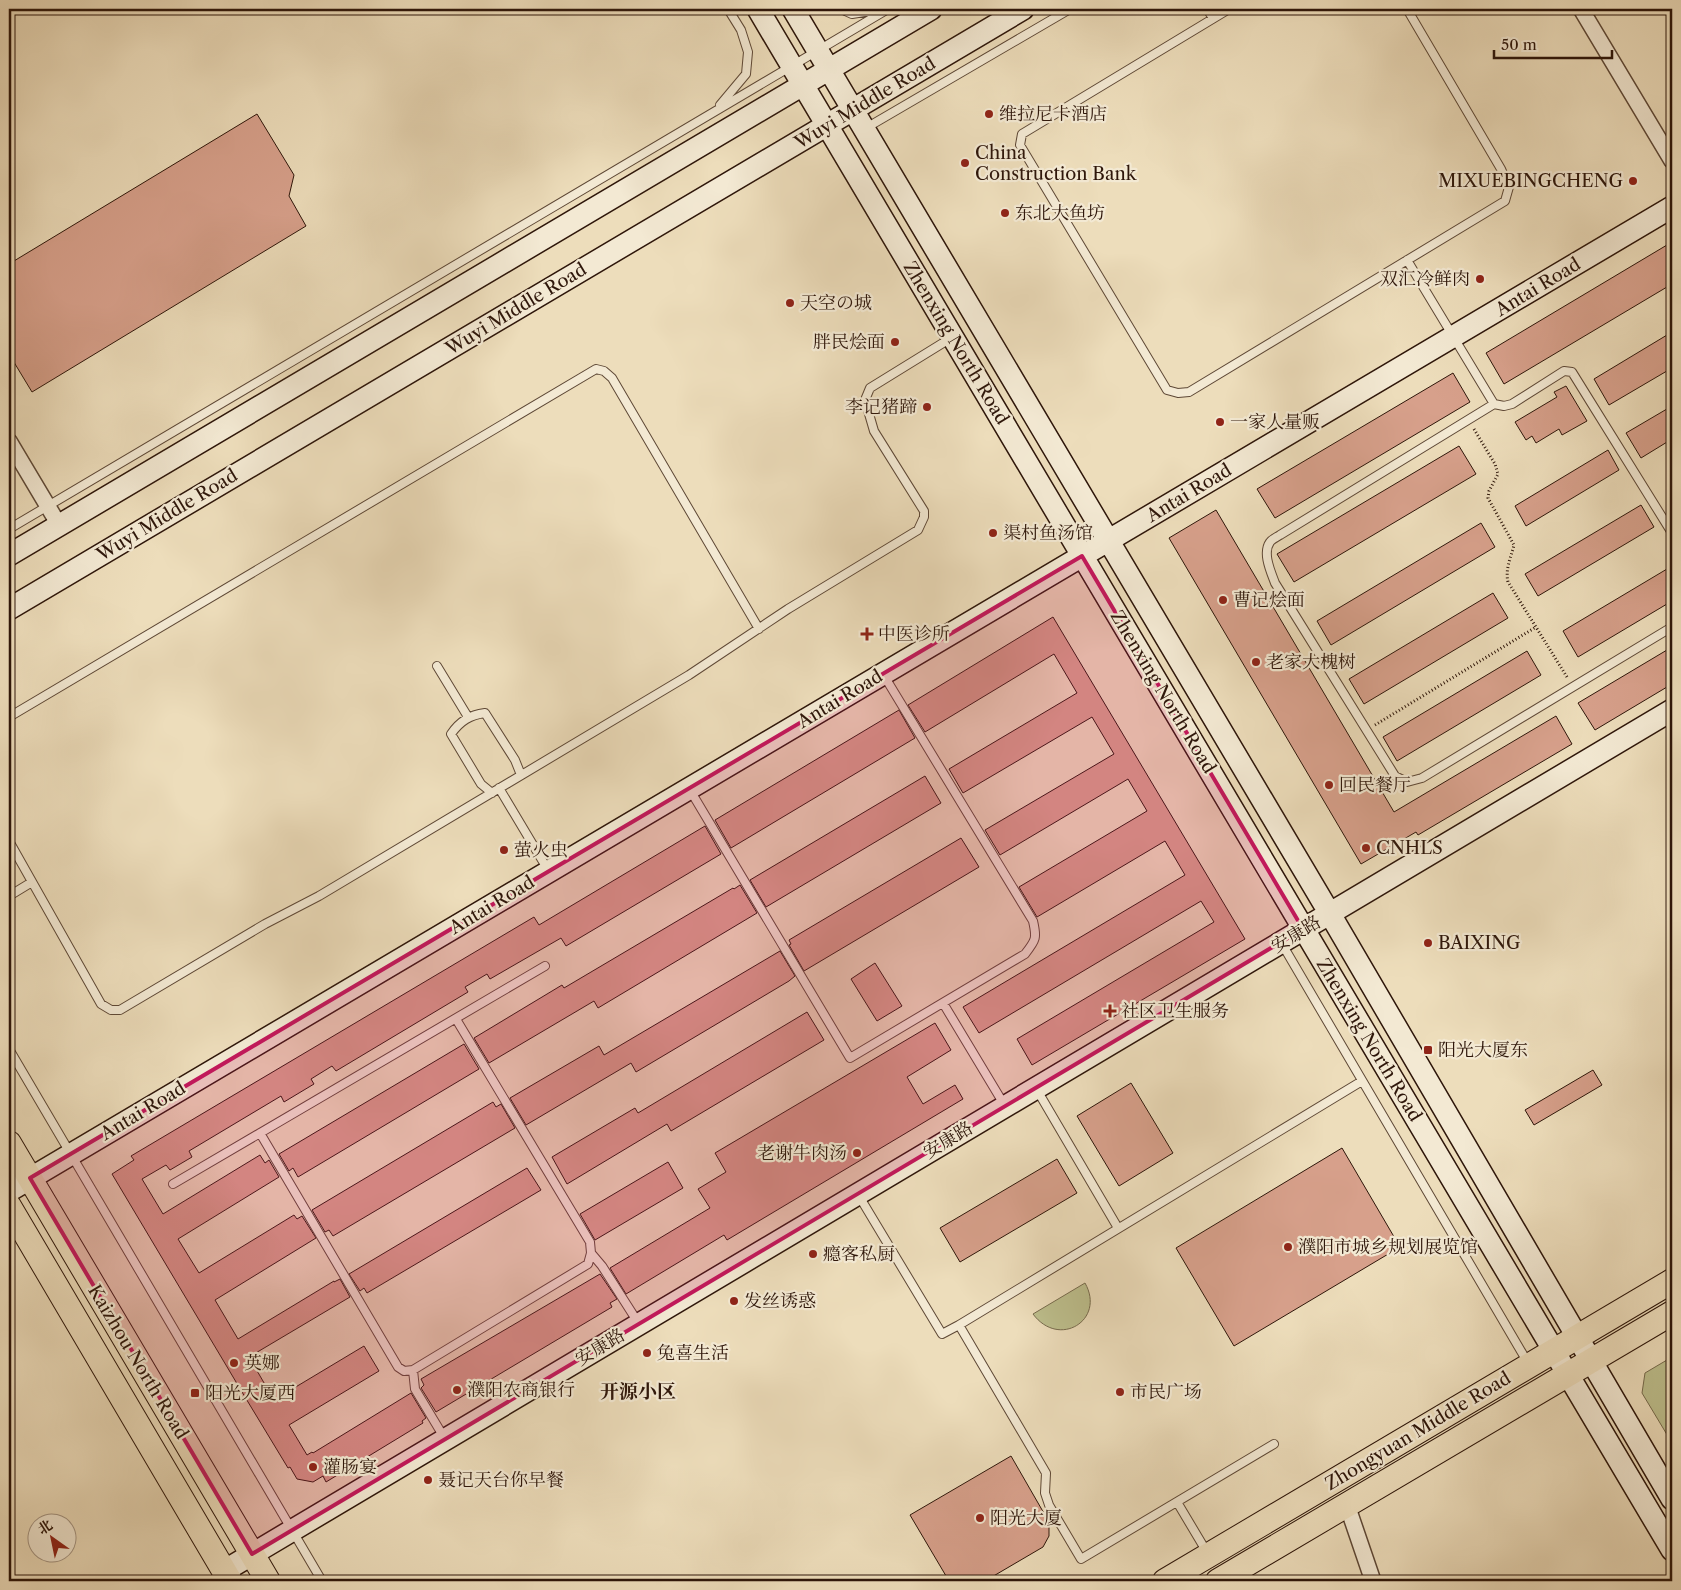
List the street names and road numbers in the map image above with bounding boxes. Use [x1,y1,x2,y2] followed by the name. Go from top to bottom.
[790,52,939,154] street label: Wuyi Middle Road
[1491,253,1585,321] street label: Antai Road
[899,257,1013,429] street label: Zhenxing North Road
[441,258,590,360] street label: Wuyi Middle Road
[1142,459,1236,527] street label: Antai Road
[92,464,241,566] street label: Wuyi Middle Road
[1106,606,1220,778] street label: Zhenxing North Road
[793,665,887,733] street label: Antai Road
[445,871,539,939] street label: Antai Road
[1267,911,1325,957] street label: 安康路
[1312,954,1426,1126] street label: Zhenxing North Road
[96,1077,190,1145] street label: Antai Road
[919,1117,977,1163] street label: 安康路
[83,1281,193,1443] street label: Kaizhou North Road
[571,1324,629,1370] street label: 安康路
[1321,1367,1515,1495] street label: Zhongyuan Middle Road

